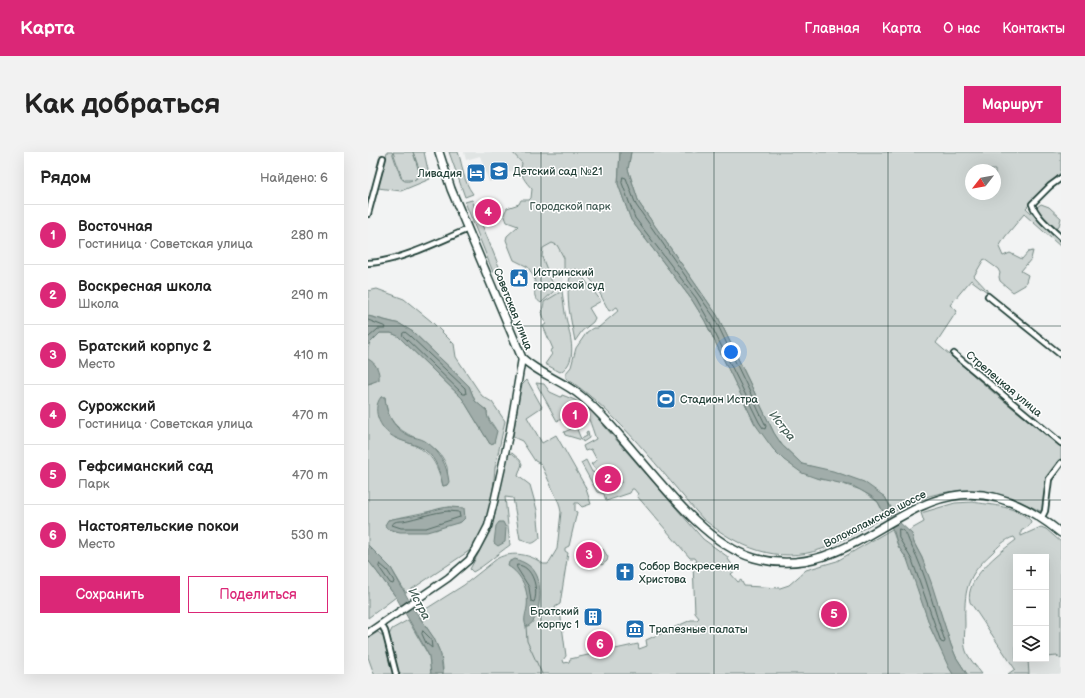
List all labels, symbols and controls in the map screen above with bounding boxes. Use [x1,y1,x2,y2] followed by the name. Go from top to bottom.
[20,17,74,40] text: Карта
[805,20,860,37] text: Главная
[882,20,921,37] text: Карта
[943,20,980,37] text: О нас
[1002,20,1065,37] text: Контакты
[964,86,1061,123] button: Маршрут
[24,88,221,121] text: Как добраться
[488,160,510,182] school or university icon: Детский сад №21
[465,162,487,184] hotel icon: Ливадия
[965,164,1001,200] north arrow
[513,165,602,178] place label: Детский сад №21
[417,167,462,180] place label: Ливадия
[40,168,91,188] text: Рядом
[260,170,328,186] text: Найдено: 6
[475,197,501,227] pin: 4
[529,200,611,213] park label: Городской парк
[78,217,153,236] text: Восточная
[50,227,56,243] text: 1
[291,227,328,243] text: 280 m
[78,236,253,252] text: Гостиница · Советская улица
[491,266,536,352] street label: Советская улица
[533,266,605,292] place label: Истринский городской суд
[508,267,530,289] public building icon: Истринский городской суд
[78,277,211,296] text: Воскресная школа
[49,287,57,303] text: 2
[291,287,328,303] text: 290 m
[78,296,119,312] text: Школа
[78,337,212,356] text: Братский корпус 2
[721,342,741,362] your location
[49,347,57,363] text: 3
[293,347,328,363] text: 410 m
[963,348,1045,420] street label: Стрелецкая улица
[78,356,115,372] text: Место
[655,388,677,410] sports icon: Стадион Истра
[680,393,758,406] place label: Стадион Истра
[78,397,156,416] text: Сурожский
[562,400,588,430] pin: 1
[49,407,57,423] text: 4
[292,407,328,423] text: 470 m
[766,408,798,444] water label: Истра
[78,416,253,432] text: Гостиница · Советская улица
[78,457,213,476] text: Гефсиманский сад
[595,464,621,494] pin: 2
[49,467,57,483] text: 5
[292,467,328,483] text: 470 m
[78,476,110,492] text: Парк
[822,488,928,550] street label: Волоколамское шоссе
[78,517,239,536] text: Настоятельские покои
[49,527,57,543] text: 6
[291,527,328,543] text: 530 m
[78,536,115,552] text: Место
[576,540,602,570] pin: 3
[1013,554,1049,662] map controls
[1013,554,1049,590] button: +
[639,560,739,586] place label: Собор Воскресения Христова
[614,561,636,583] church icon: Собор Воскресения Христова
[40,576,180,613] button: Сохранить
[188,576,328,613] button: Поделиться
[404,585,434,623] water label: Истра
[1013,590,1049,626] button: −
[821,599,847,629] pin: 5
[530,605,579,631] place label: Братский корпус 1
[582,606,604,628] building icon: Братский корпус 1
[624,618,646,640] museum icon: Трапезные палаты
[649,623,748,636] place label: Трапезные палаты
[1013,626,1049,662] button: layers
[587,629,613,659] pin: 6

